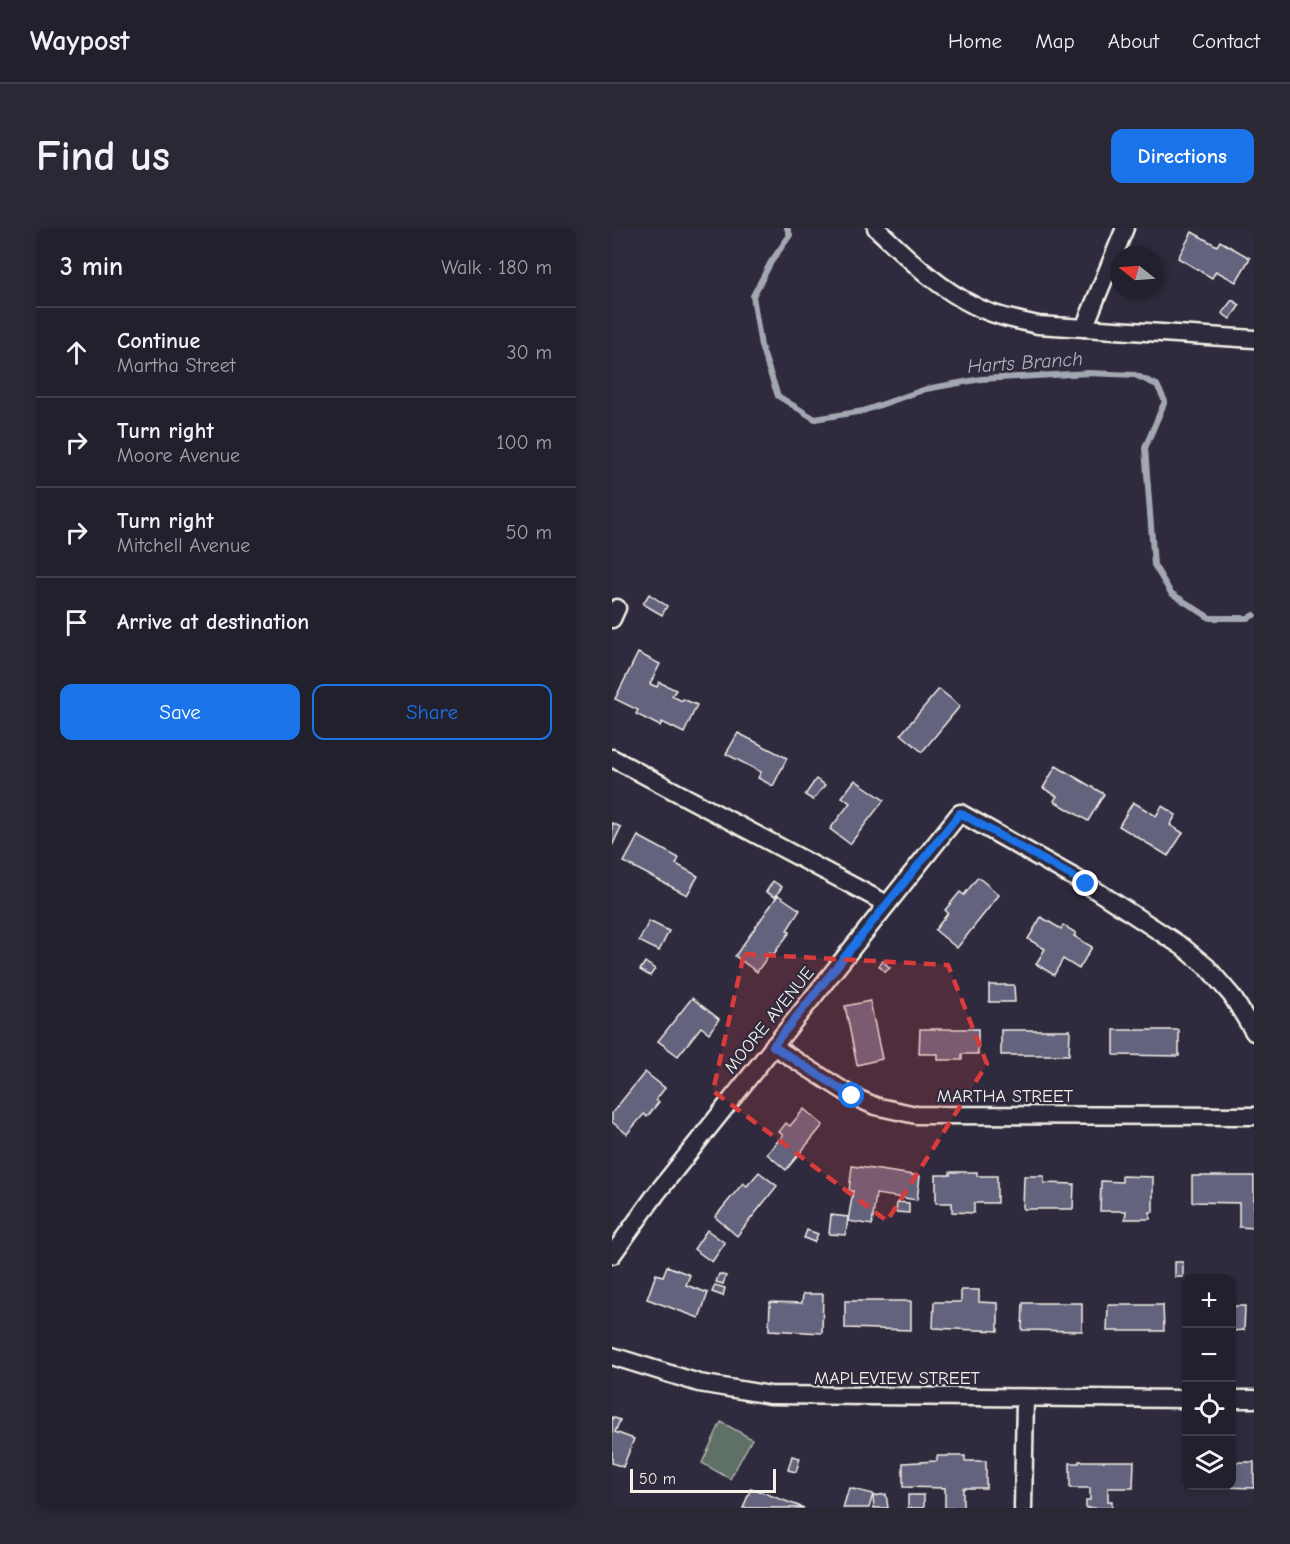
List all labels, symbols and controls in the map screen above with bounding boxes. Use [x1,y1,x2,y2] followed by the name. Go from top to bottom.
[30,25,130,57] text: Waypost
[948,29,1002,53] text: Home
[1035,29,1075,53] text: Map
[1108,29,1159,53] text: About
[1192,29,1260,53] text: Contact
[1111,129,1254,183] button: Directions
[36,132,170,181] text: Find us
[1110,246,1164,300] north arrow
[60,252,123,282] text: 3 min
[441,256,552,279] text: Walk · 180 m
[117,328,200,354] text: Continue
[60,336,93,369] icon: ahead
[506,341,552,364] text: 30 m
[967,347,1083,378] water label: Harts Branch
[117,354,236,377] text: Martha Street
[117,418,214,444] text: Turn right
[60,426,93,459] icon: right
[497,431,552,454] text: 100 m
[117,444,240,467] text: Moore Avenue
[117,508,214,534] text: Turn right
[60,516,93,549] icon: right
[506,521,552,544] text: 50 m
[117,534,250,557] text: Mitchell Avenue
[60,606,93,639] icon: arrive
[117,609,309,635] text: Arrive at destination
[60,684,300,740] button: Save
[312,684,552,740] button: Share
[1072,870,1098,896] route end
[720,963,819,1078] street label: MOORE AVENUE
[838,1082,864,1108] route start
[937,1086,1074,1107] street label: MARTHA STREET
[1182,1274,1236,1490] map controls
[1182,1274,1236,1328] button: +
[1182,1328,1236,1382] button: −
[814,1368,981,1389] street label: MAPLEVIEW STREET
[1182,1382,1236,1436] button: locate
[1182,1436,1236,1490] button: layers
[630,1466,776,1494] scale bar
[639,1470,676,1488] text: 50 m

